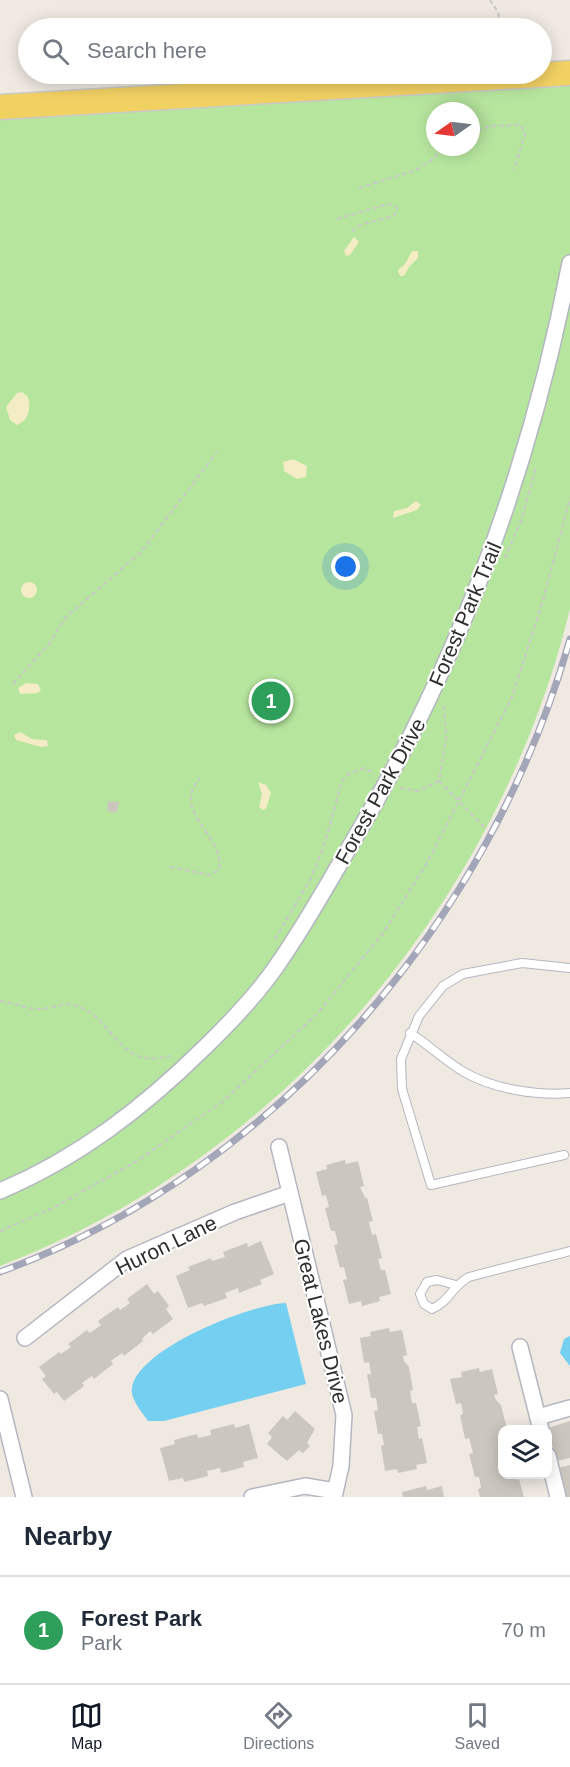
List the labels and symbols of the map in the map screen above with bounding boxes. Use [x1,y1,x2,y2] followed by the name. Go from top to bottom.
[426,102,480,156] north arrow
[424,539,506,689] street label: Forest Park Trail
[331,552,360,581] your location
[252,678,290,724] pin: 1
[330,714,430,868] street label: Forest Park Drive
[112,1211,220,1279] street label: Huron Lane
[289,1236,353,1406] street label: Great Lakes Drive

